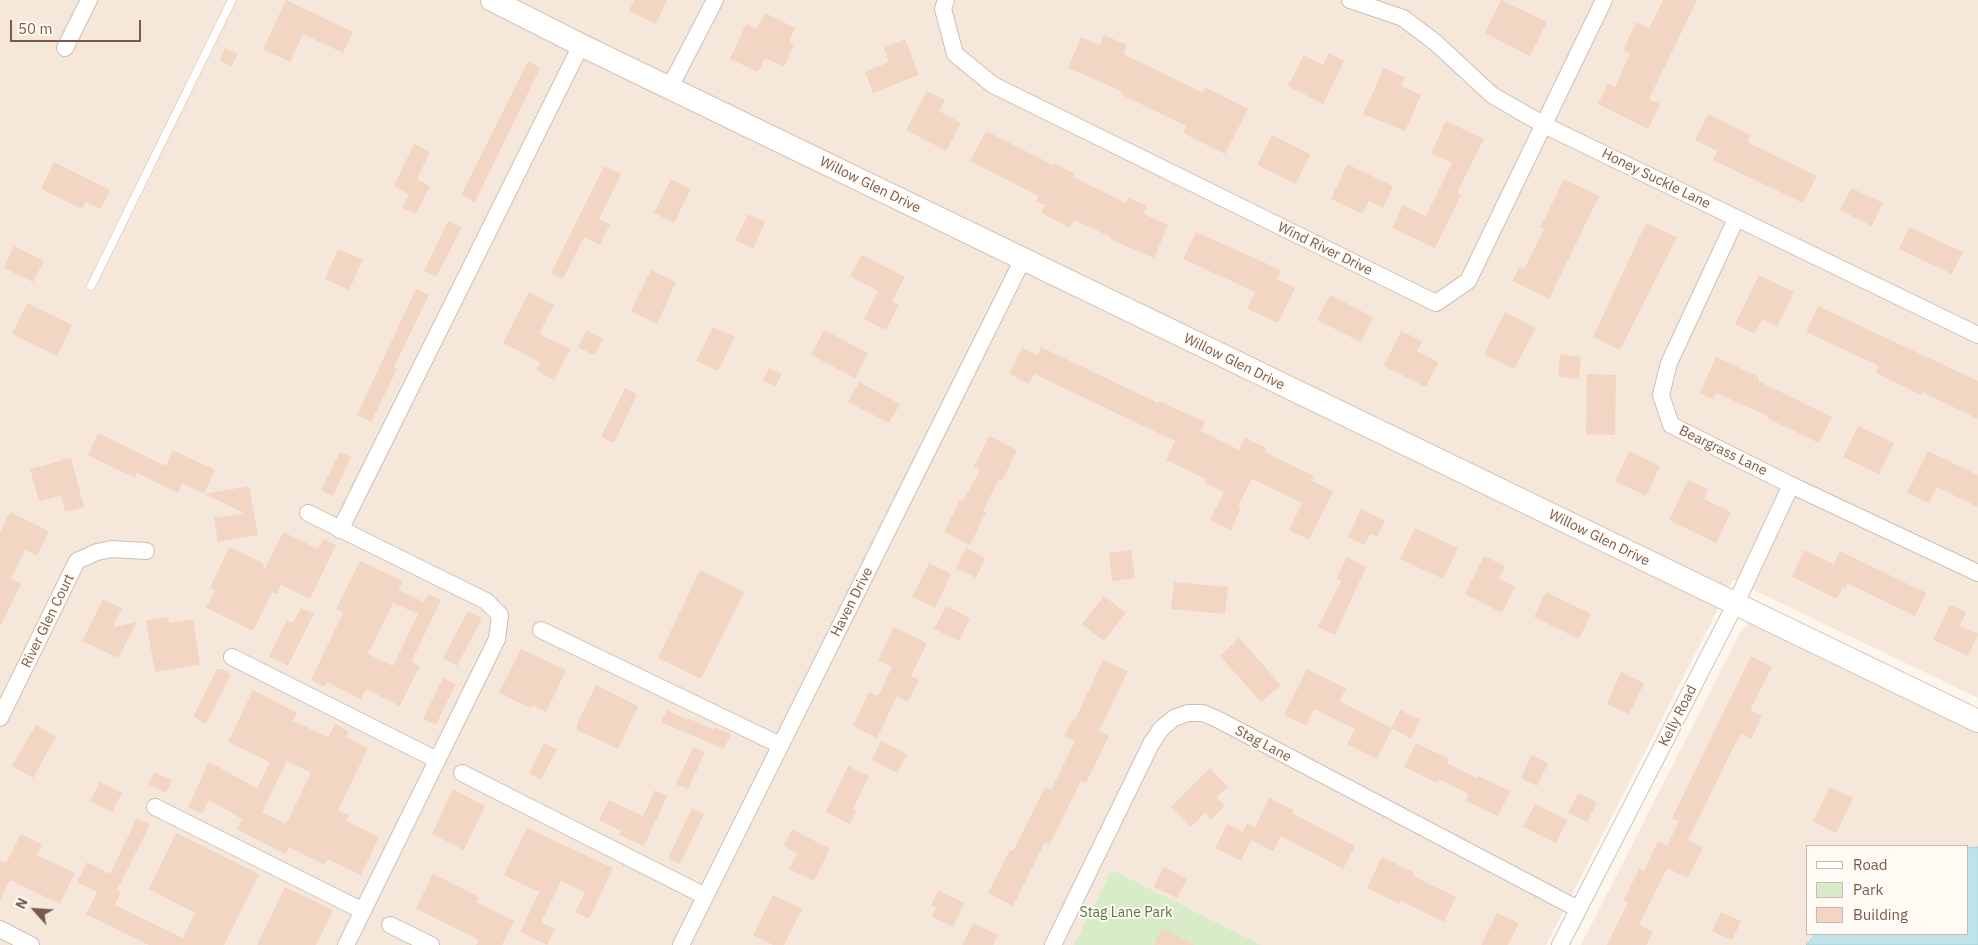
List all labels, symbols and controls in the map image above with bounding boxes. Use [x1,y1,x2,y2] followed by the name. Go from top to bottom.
[12,10,144,42] scale bar
[18,19,53,38] text: 50 m
[1599,145,1713,213] street label: Honey Suckle Lane
[817,153,923,217] street label: Willow Glen Drive
[1275,219,1375,279] street label: Wind River Drive
[1181,330,1287,394] street label: Willow Glen Drive
[1676,422,1770,480] street label: Beargrass Lane
[1546,506,1652,570] street label: Willow Glen Drive
[827,565,877,639] street label: Haven Drive
[18,571,78,671] street label: River Glen Court
[1656,683,1700,749] street label: Kelly Road
[1232,722,1294,766] street label: Stag Lane
[1806,845,1968,935] legend
[1853,855,1888,874] text: Road
[1853,880,1883,899] text: Park
[10,885,60,935] north arrow
[11,895,32,912] text: N
[1080,905,1172,921] park label: Stag Lane Park
[1853,905,1908,924] text: Building

